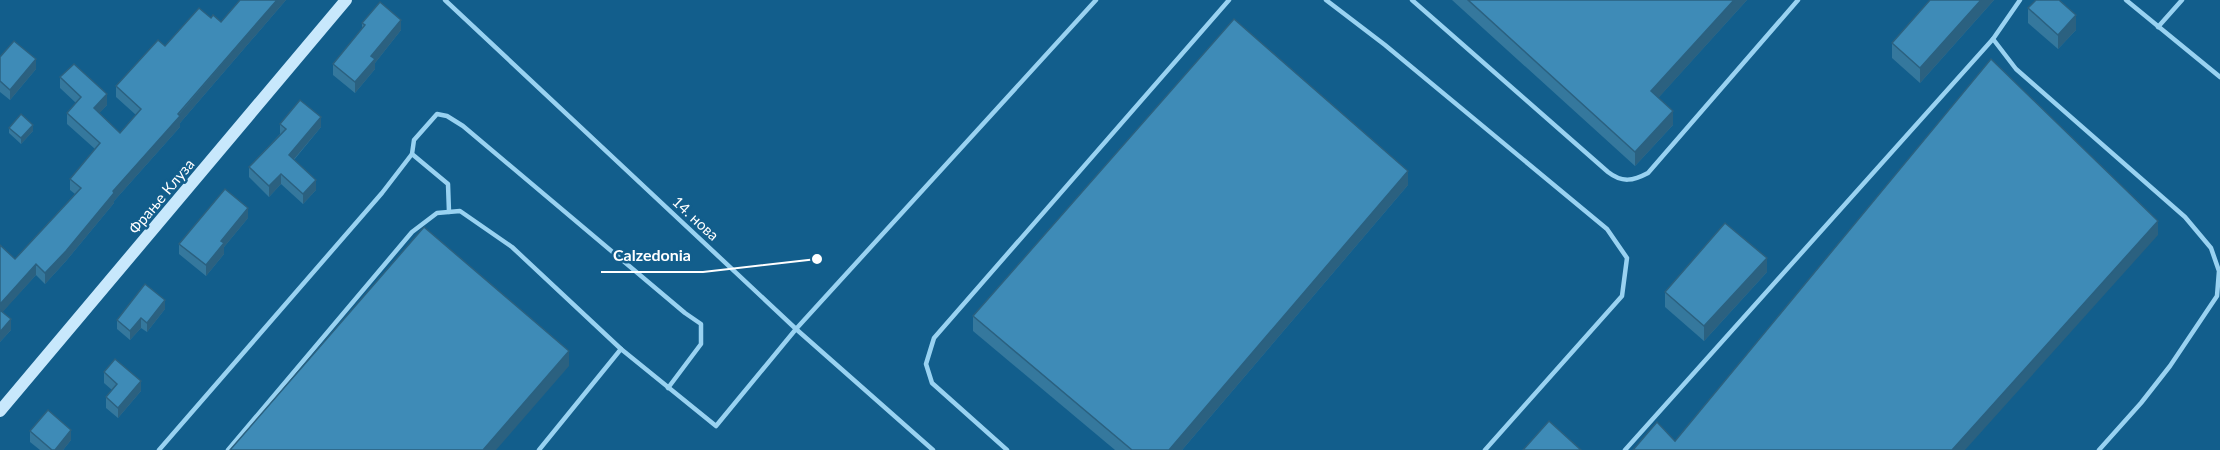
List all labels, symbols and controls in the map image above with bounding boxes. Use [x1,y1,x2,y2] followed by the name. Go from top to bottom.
[124,155,198,237] street label: Фрање Клуза
[669,192,723,244] street label: 14. нова
[601,238,703,272] callout: Calzedonia
[613,245,691,264] text: Calzedonia

